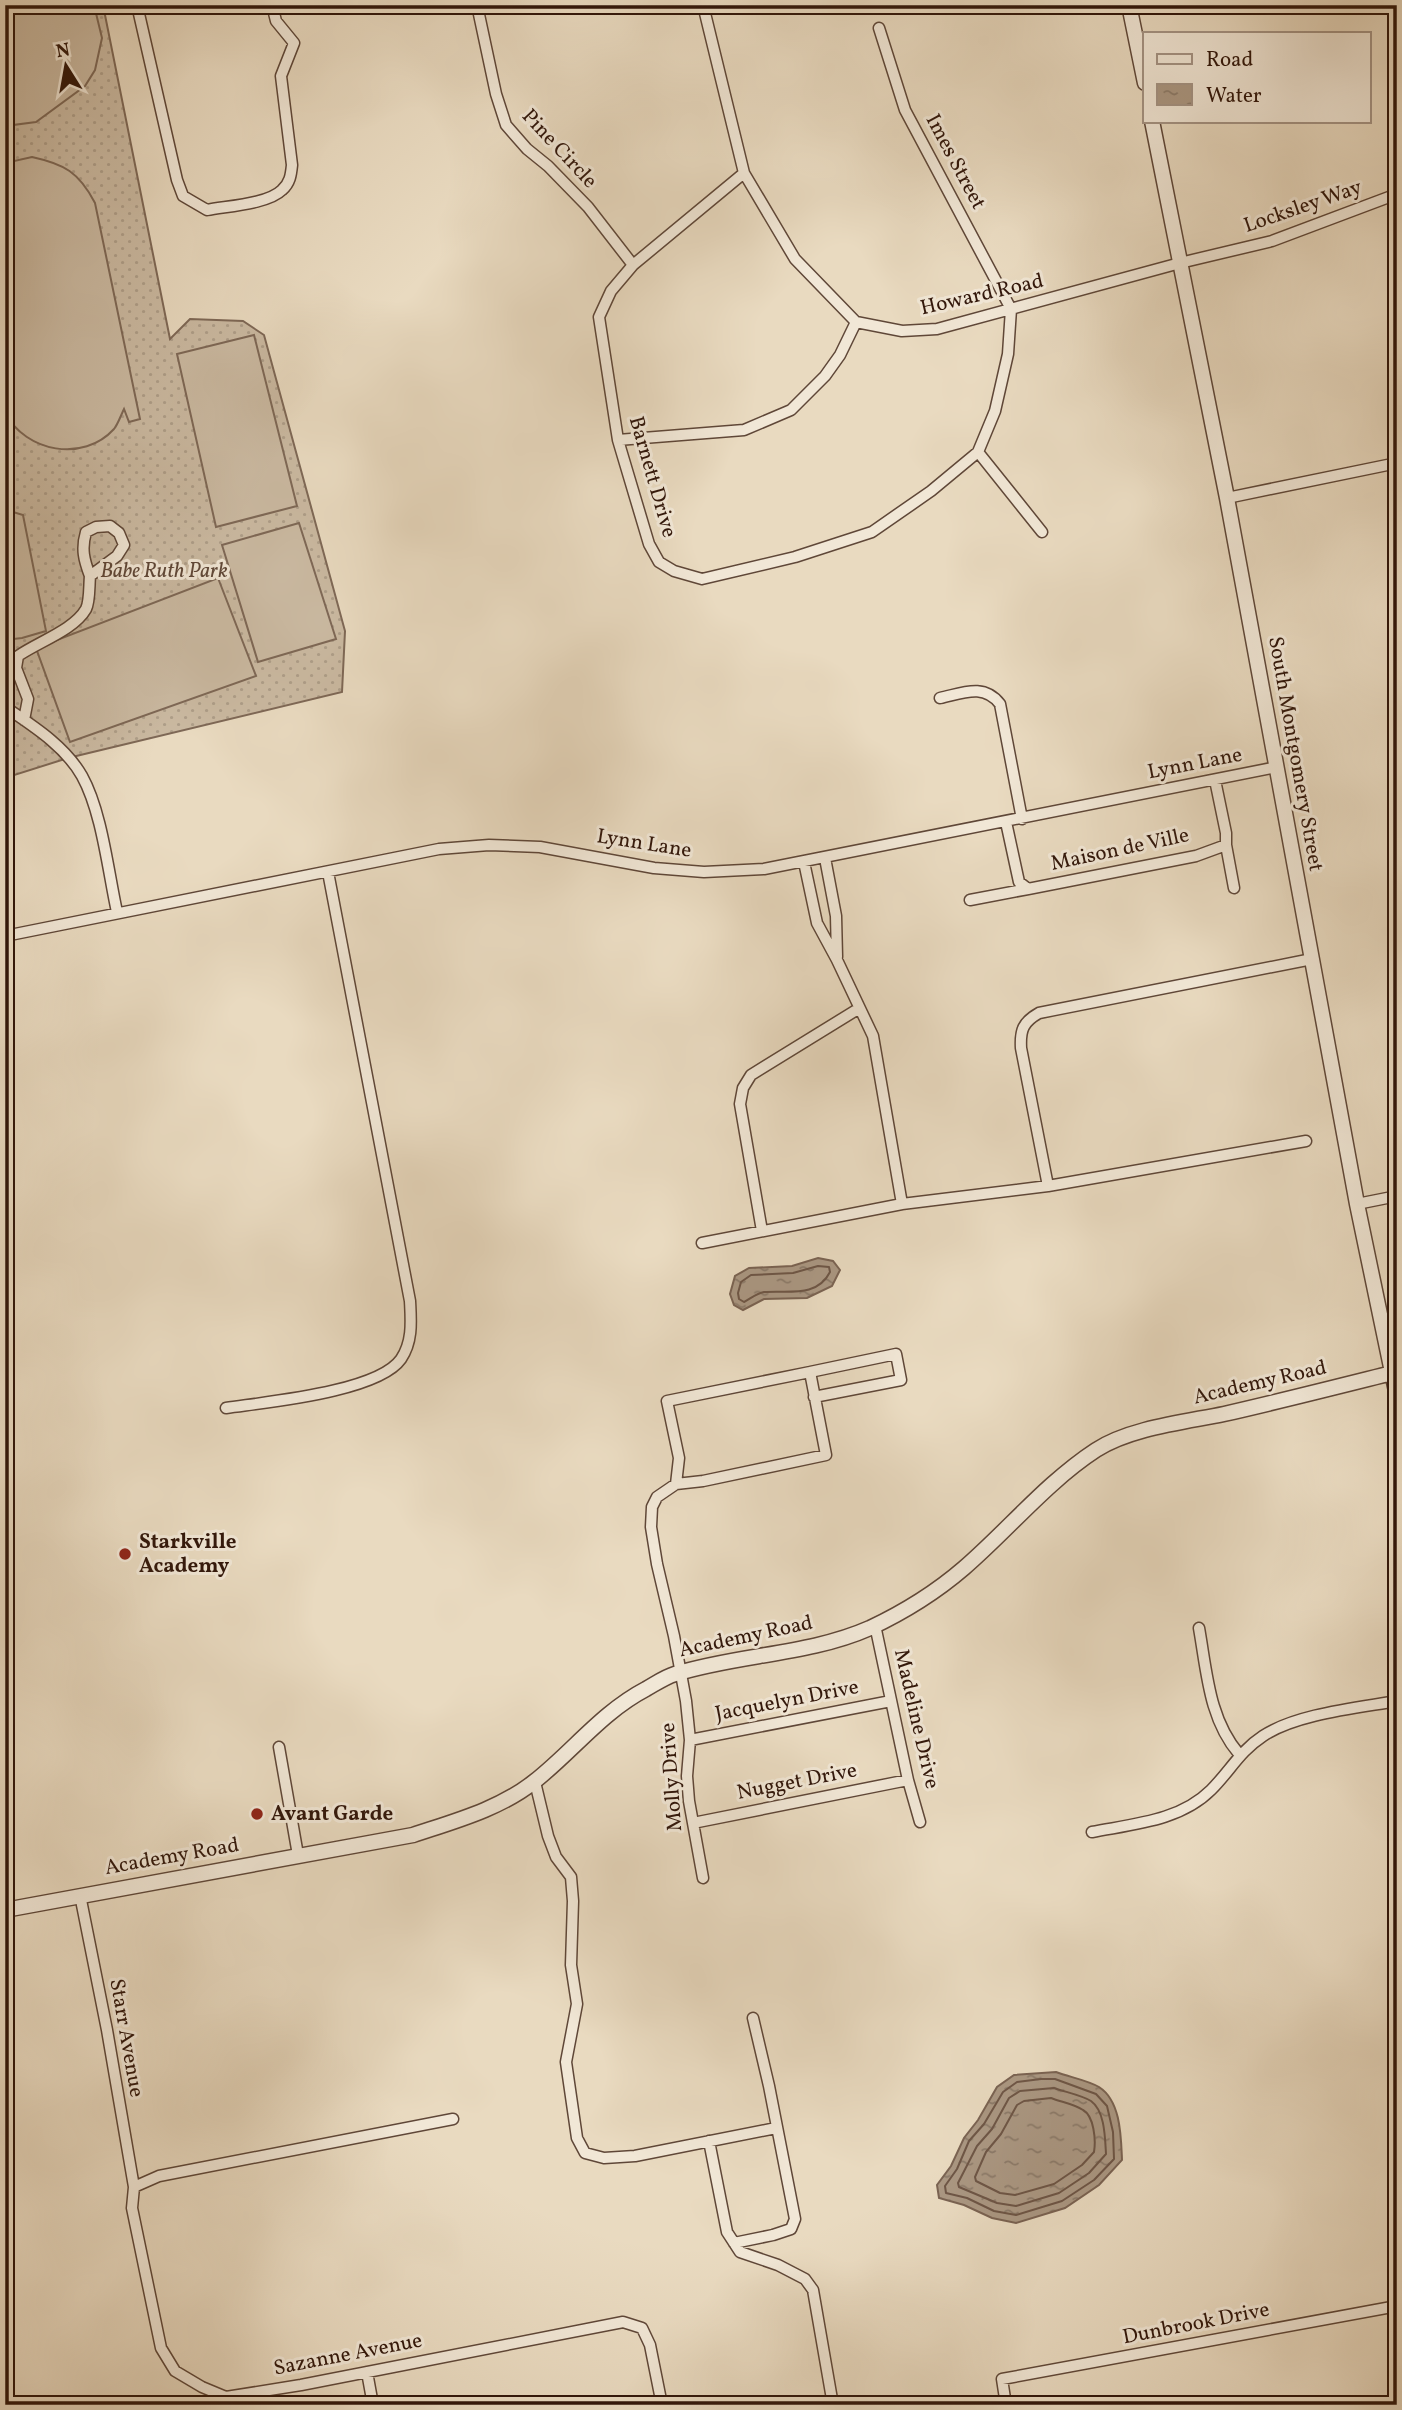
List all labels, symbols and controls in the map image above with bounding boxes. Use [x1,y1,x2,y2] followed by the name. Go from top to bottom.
[32,32,102,102] north arrow
[1143,32,1370,122] legend
[54,37,73,65] text: N
[1206,46,1253,75] text: Road
[1206,82,1262,111] text: Water
[515,103,603,195] street label: Pine Circle
[918,109,992,215] street label: Imes Street
[1240,173,1367,241] street label: Locksley Way
[917,267,1047,323] street label: Howard Road
[621,413,683,541] street label: Barnett Drive
[100,557,228,586] park label: Babe Ruth Park
[1260,634,1330,874] street label: South Montgomery Street
[1145,741,1245,787] street label: Lynn Lane
[1048,821,1192,879] street label: Maison de Ville
[595,822,694,866] street label: Lynn Lane
[1190,1354,1330,1412] street label: Academy Road
[139,1528,237,1581] place label: Starkville Academy
[117,1546,133,1562] marker: Starkville Academy
[676,1609,816,1665] street label: Academy Road
[886,1646,946,1792] street label: Madeline Drive
[713,1673,861,1729] street label: Jacquelyn Drive
[654,1722,690,1832] street label: Molly Drive
[734,1756,860,1808] street label: Nugget Drive
[271,1800,393,1829] place label: Avant Garde
[249,1806,265,1822] marker: Avant Garde
[102,1831,242,1883] street label: Academy Road
[101,1976,151,2100] street label: Starr Avenue
[1120,2296,1272,2352] street label: Dunbrook Drive
[271,2326,425,2384] street label: Sazanne Avenue

